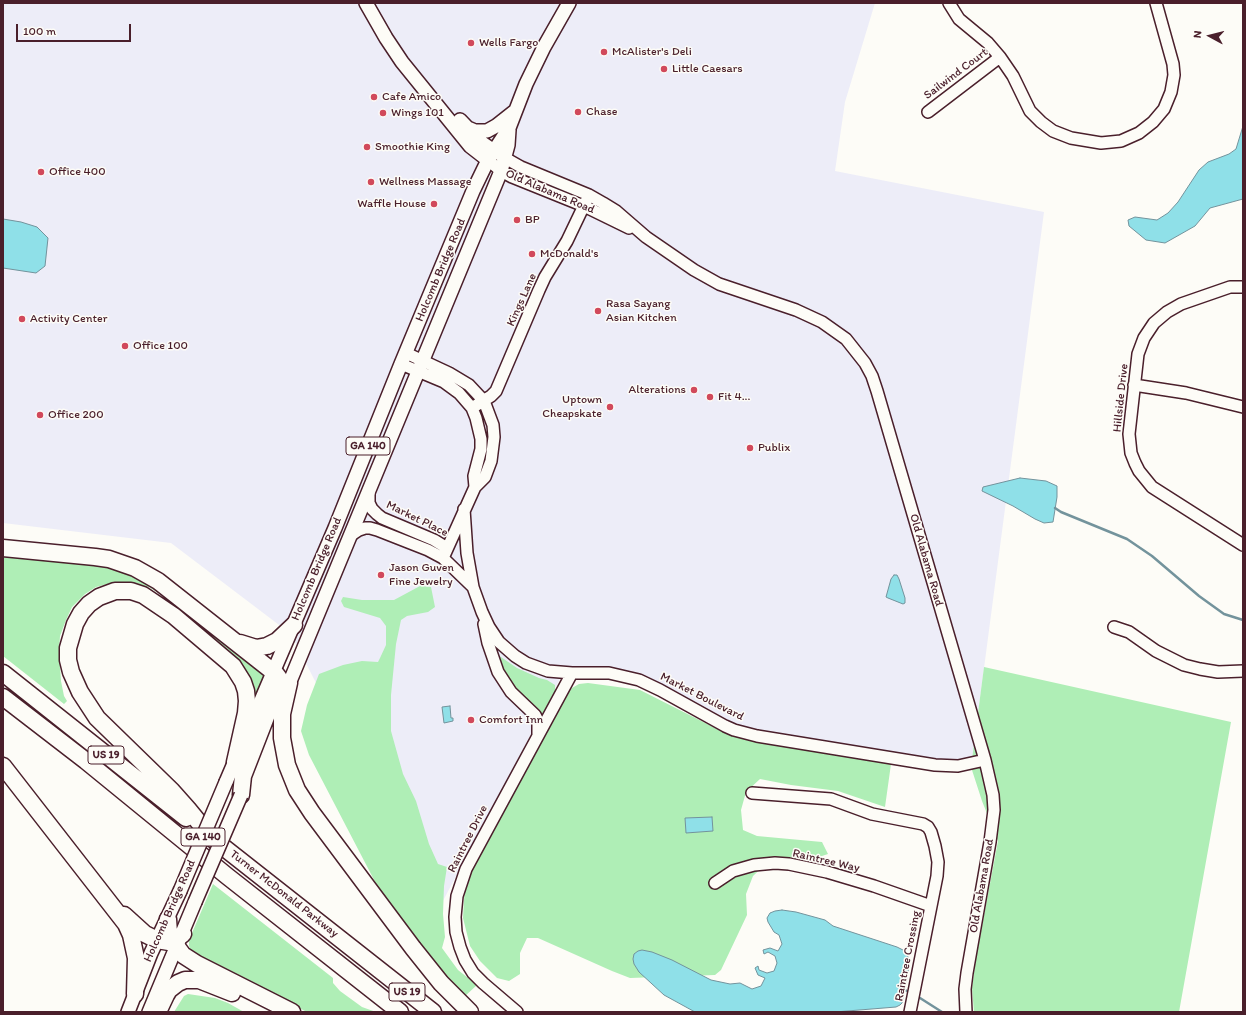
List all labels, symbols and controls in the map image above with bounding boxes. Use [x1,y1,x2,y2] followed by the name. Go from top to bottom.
[18,16,133,42] scale bar
[1190,16,1230,56] north arrow
[23,24,56,38] text: 100 m
[1191,30,1204,39] text: N
[479,36,538,50] place label: Wells Fargo
[466,38,476,48] marker: Wells Fargo
[612,45,692,59] place label: McAlister's Deli
[921,45,991,103] street label: Sailwind Court
[599,47,609,57] marker: McAlister's Deli
[672,62,743,76] place label: Little Caesars
[659,64,669,74] marker: Little Caesars
[382,90,441,104] place label: Cafe Amico
[369,92,379,102] marker: Cafe Amico
[586,105,617,119] place label: Chase
[391,106,444,120] place label: Wings 101
[573,107,583,117] marker: Chase
[378,108,388,118] marker: Wings 101
[375,140,450,154] place label: Smoothie King
[362,142,372,152] marker: Smoothie King
[49,165,106,179] place label: Office 400
[36,167,46,177] marker: Office 400
[503,167,597,217] street label: Old Alabama Road
[379,175,471,189] place label: Wellness Massage
[366,177,376,187] marker: Wellness Massage
[357,197,426,211] place label: Waffle House
[429,199,439,209] marker: Waffle House
[525,213,540,227] place label: BP
[512,215,522,225] marker: BP
[413,216,469,324] street label: Holcomb Bridge Road
[540,247,599,261] place label: McDonald's
[527,249,537,259] marker: McDonald's
[504,271,540,329] street label: Kings Lane
[606,297,677,325] place label: Rasa Sayang Asian Kitchen
[593,306,603,316] marker: Rasa Sayang Asian Kitchen
[30,312,108,326] place label: Activity Center
[17,314,27,324] marker: Activity Center
[133,339,188,353] place label: Office 100
[120,341,130,351] marker: Office 100
[1110,363,1132,433] street label: Hillside Drive
[629,383,686,397] place label: Alterations
[689,385,699,395] marker: Alterations
[718,390,751,404] place label: Fit 4...
[705,392,715,402] marker: Fit 4...
[542,393,602,421] place label: Uptown Cheapskate
[605,402,615,412] marker: Uptown Cheapskate
[48,408,104,422] place label: Office 200
[35,410,45,420] marker: Office 200
[346,437,390,455] road number: GA 140
[758,441,790,455] place label: Publix
[745,443,755,453] marker: Publix
[384,498,450,540] street label: Market Place
[906,512,946,608] street label: Old Alabama Road
[289,515,345,623] street label: Holcomb Bridge Road
[389,561,454,589] place label: Jason Guven Fine Jewelry
[376,570,386,580] marker: Jason Guven Fine Jewelry
[658,670,746,724] street label: Market Boulevard
[479,713,543,727] place label: Comfort Inn
[466,715,476,725] marker: Comfort Inn
[88,746,124,764] road number: US 19
[445,803,491,875] street label: Raintree Drive
[181,828,225,846] road number: GA 140
[967,838,997,934] street label: Old Alabama Road
[791,846,861,876] street label: Raintree Way
[227,847,341,941] street label: Turner McDonald Parkway
[141,857,199,965] street label: Holcomb Bridge Road
[892,909,924,1003] street label: Raintree Crossing
[389,983,425,1001] road number: US 19

